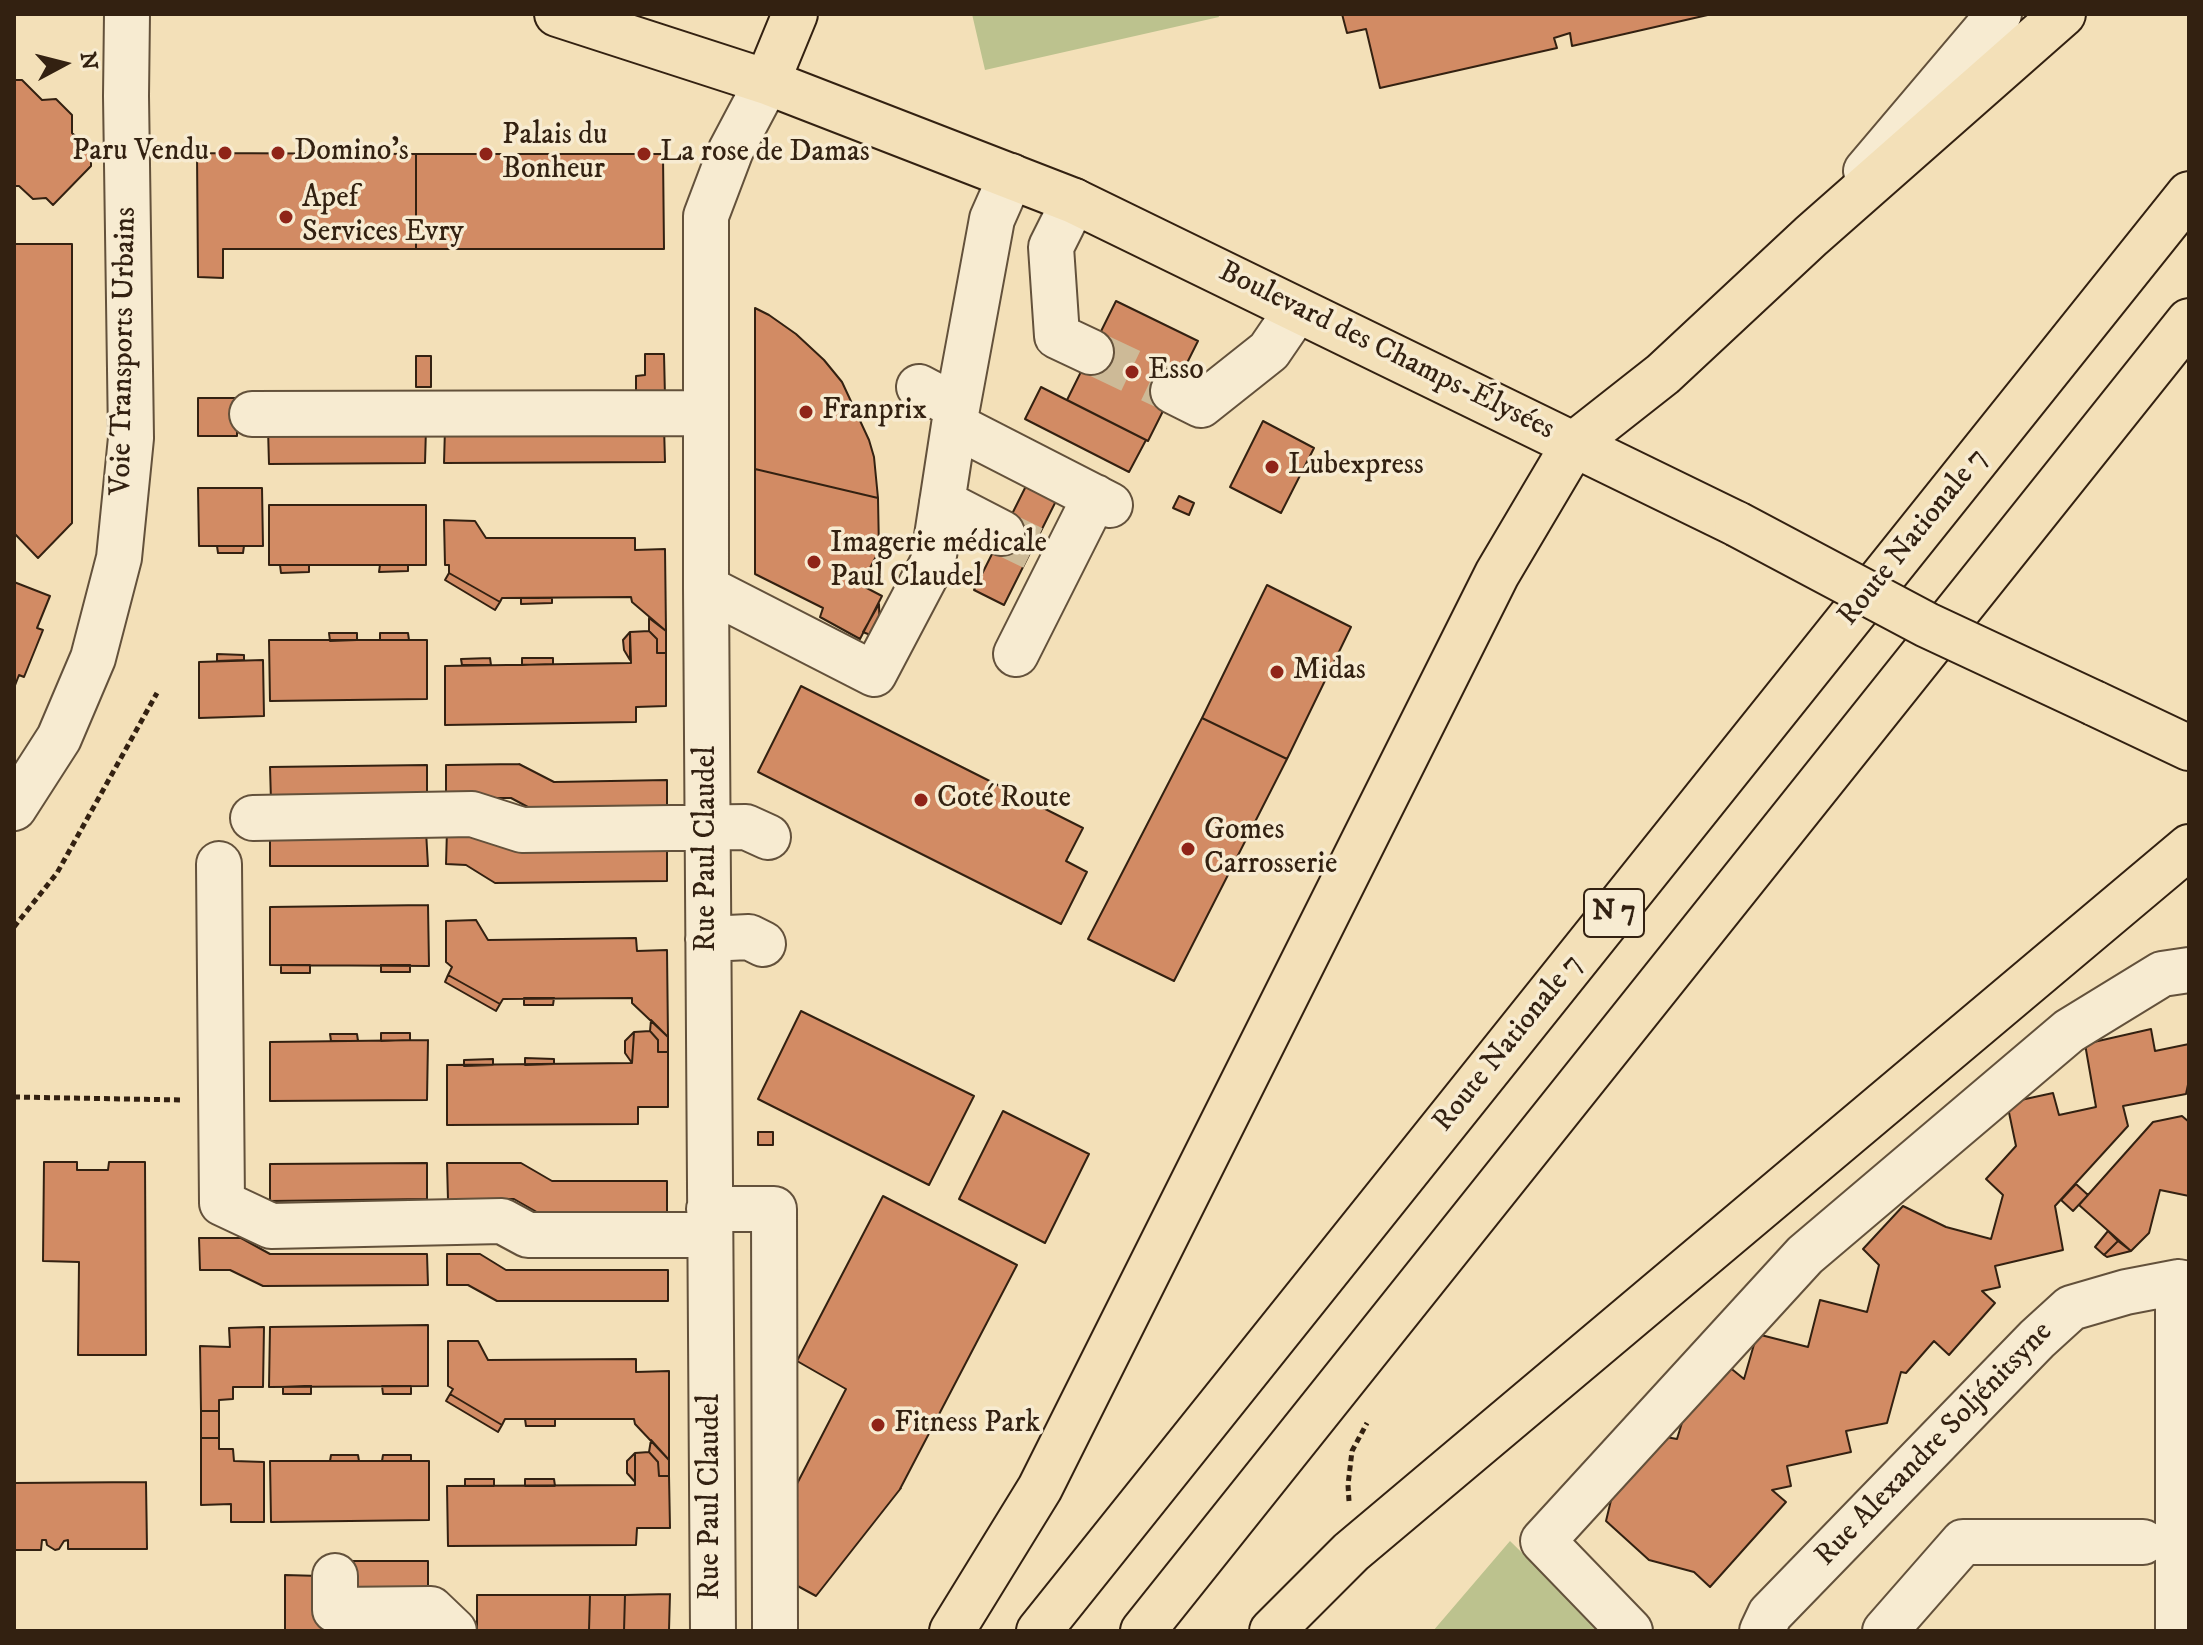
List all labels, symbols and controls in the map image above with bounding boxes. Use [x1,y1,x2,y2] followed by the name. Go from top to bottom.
[24,24,104,104] north arrow
[74,50,103,72] text: N
[502,119,608,190] place label: Palais du Bonheur
[72,135,209,171] place label: Paru Vendu
[294,135,409,171] place label: Domino's
[660,136,870,172] place label: La rose de Damas
[216,144,234,162] marker: Paru Vendu
[269,144,287,162] marker: Domino's
[477,145,495,163] marker: Palais du Bonheur
[635,145,653,163] marker: La rose de Damas
[302,182,464,252] place label: Apef Services Evry
[104,207,146,495] street label: Voie Transports Urbains
[277,208,295,226] marker: Apef Services Evry
[1212,255,1560,449] street label: Boulevard des Champs-Élysées
[1148,354,1204,390] place label: Esso
[1123,363,1141,381] marker: Esso
[822,394,927,430] place label: Franprix
[797,403,815,421] marker: Franprix
[1831,442,1997,634] street label: Route Nationale 7
[1288,449,1424,485] place label: Lubexpress
[1263,458,1281,476] marker: Lubexpress
[830,527,1047,598] place label: Imagerie médicale Paul Claudel
[805,553,823,571] marker: Imagerie médicale Paul Claudel
[1293,654,1366,690] place label: Midas
[1268,663,1286,681] marker: Midas
[690,746,726,952] street label: Rue Paul Claudel
[937,782,1071,818] place label: Coté Route
[912,791,930,809] marker: Coté Route
[1204,814,1337,884] place label: Gomes Carrosserie
[1179,840,1197,858] marker: Gomes Carrosserie
[1584,889,1644,937] road number: N 7
[1426,948,1592,1140] street label: Route Nationale 7
[1809,1315,2061,1575] street label: Rue Alexandre Soljénitsyne
[694,1394,730,1600] street label: Rue Paul Claudel
[894,1407,1040,1443] place label: Fitness Park
[869,1416,887,1434] marker: Fitness Park

